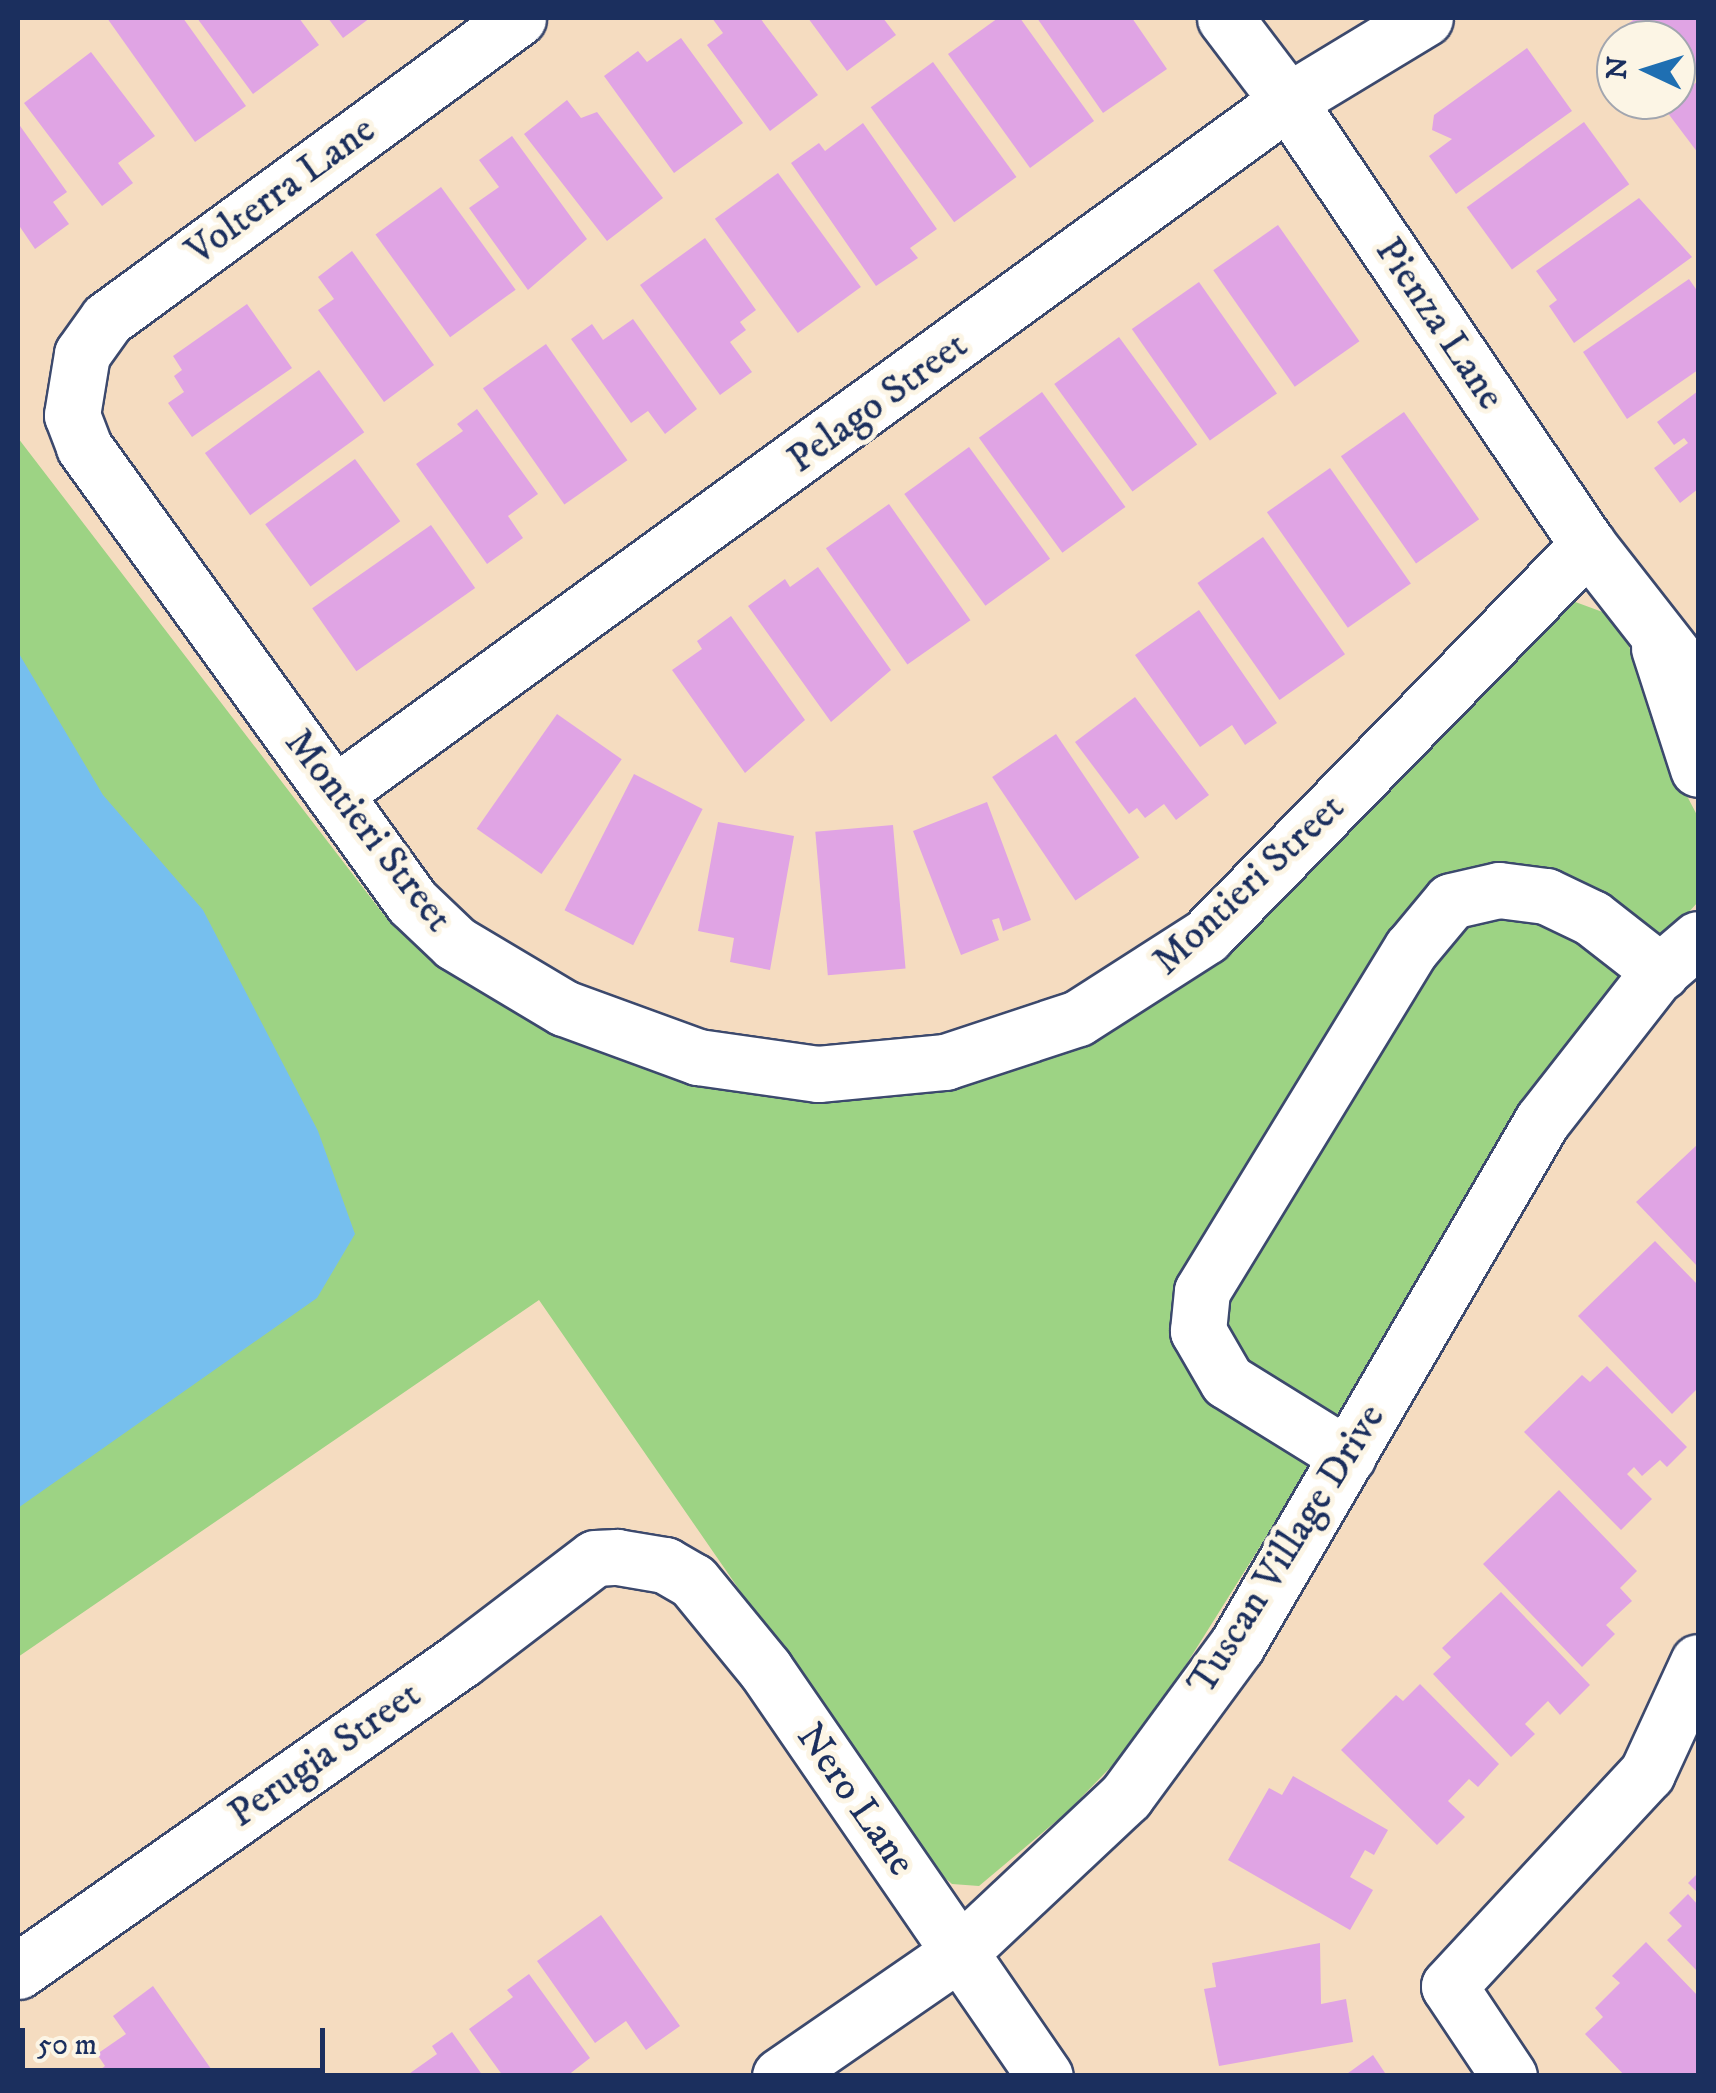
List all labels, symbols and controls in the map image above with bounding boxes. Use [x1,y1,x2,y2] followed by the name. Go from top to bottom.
[1596,20,1696,120] north arrow
[1599,55,1636,81] text: N
[177,106,385,276] street label: Volterra Lane
[1364,229,1514,419] street label: Pienza Lane
[779,322,977,484] street label: Pelago Street
[274,720,462,942] street label: Montieri Street
[1143,784,1355,986] street label: Montieri Street
[1178,1396,1396,1704] street label: Tuscan Village Drive
[220,1671,430,1839] street label: Perugia Street
[785,1715,925,1885] street label: Nero Lane
[25,2008,330,2070] scale bar
[37,2027,97,2064] text: 50 m

